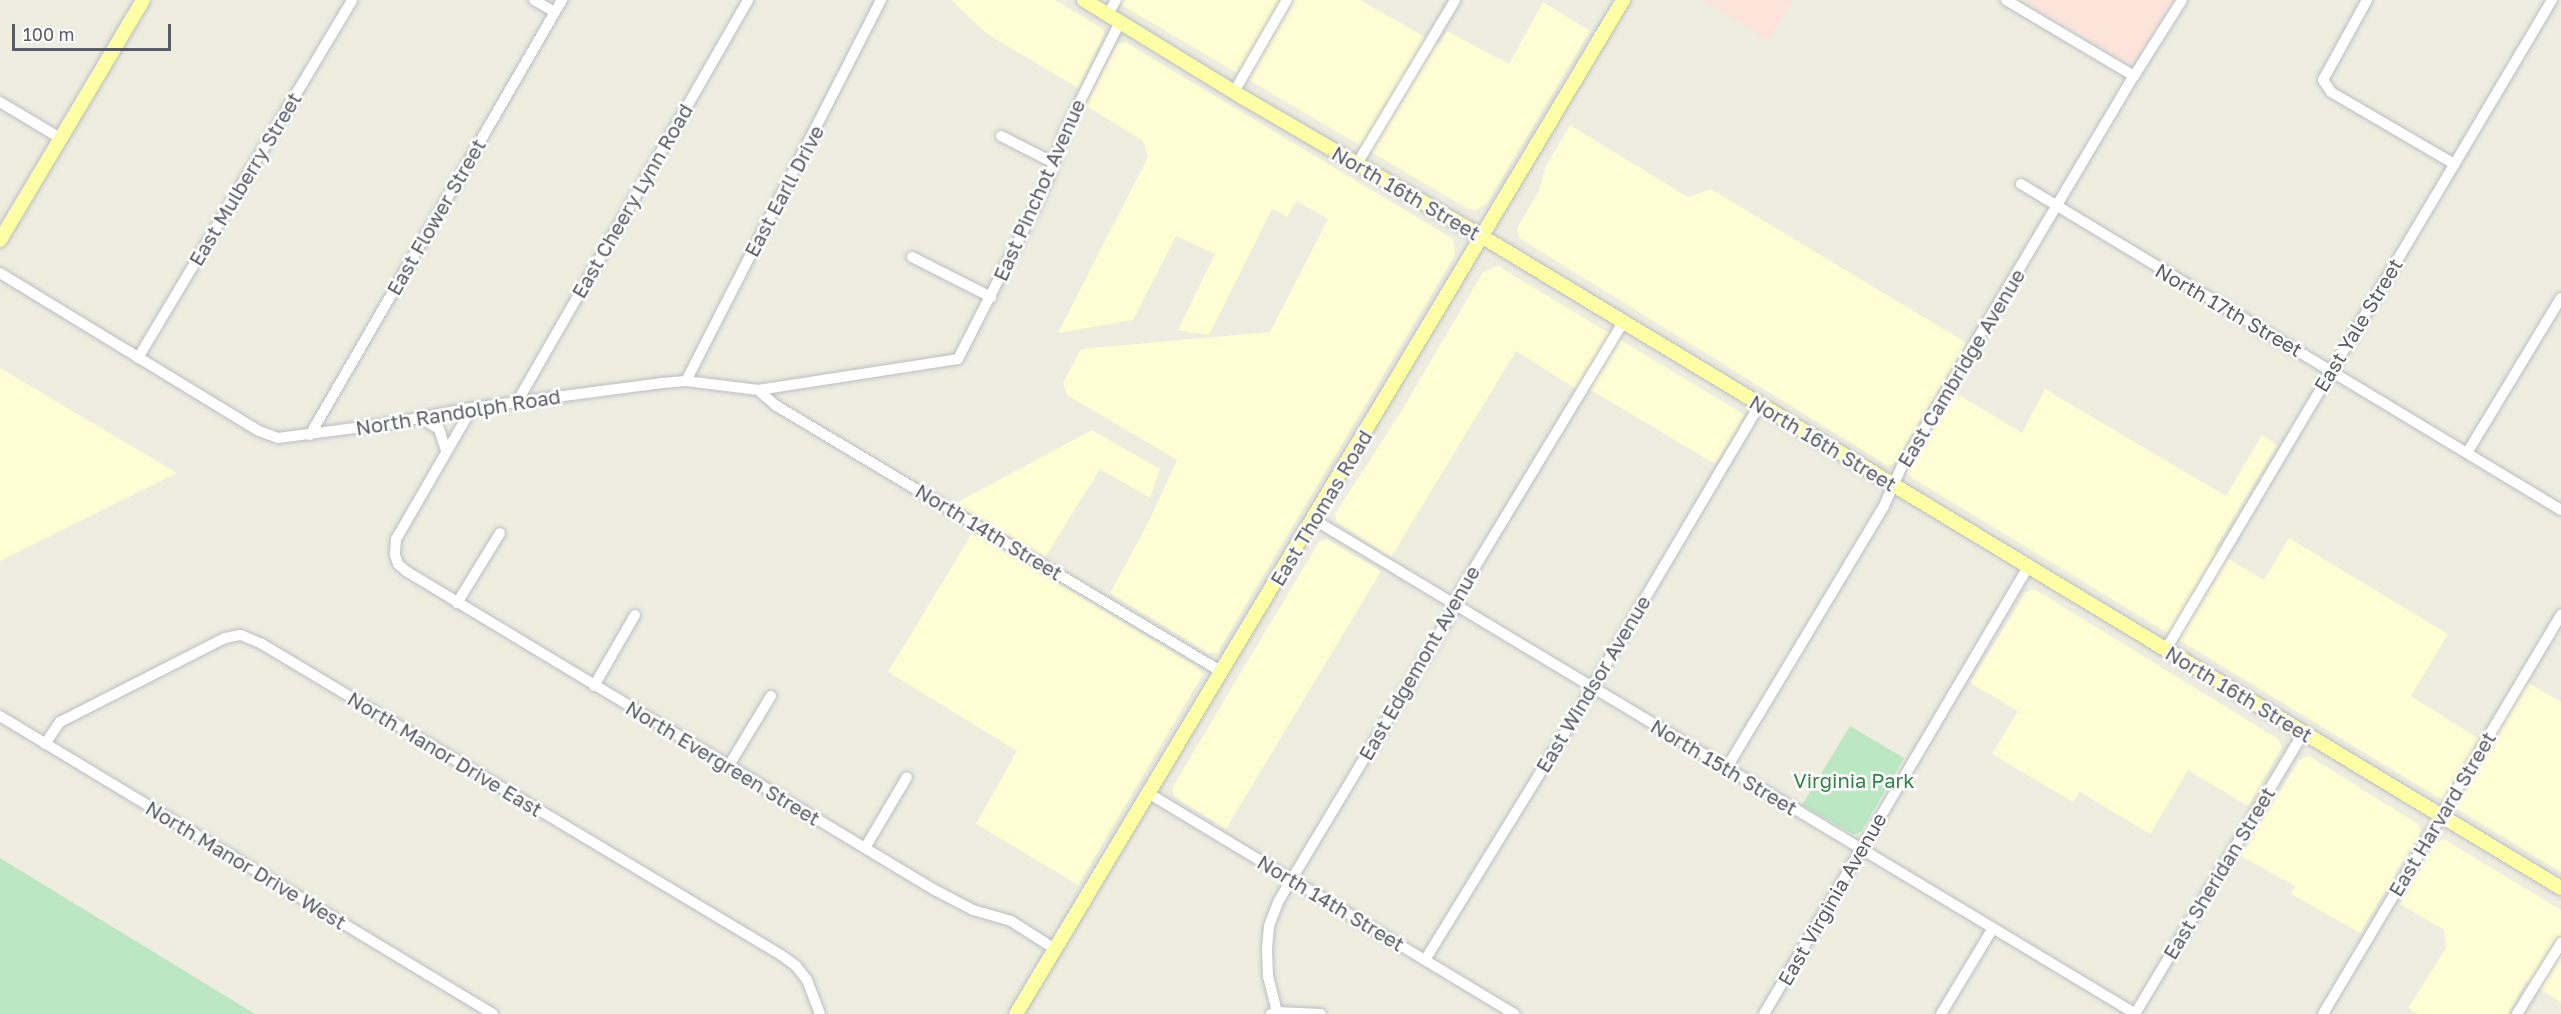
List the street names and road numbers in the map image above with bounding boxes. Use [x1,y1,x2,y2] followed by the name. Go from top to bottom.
[184,88,306,270] street label: East Mulberry Street
[988,95,1090,285] street label: East Pinchot Avenue
[567,100,697,302] street label: East Cheery Lynn Road
[739,121,829,261] street label: East Earll Drive
[382,135,490,299] street label: East Flower Street
[1328,141,1484,245] street label: North 16th Street
[2309,254,2407,396] street label: East Yale Street
[2151,258,2307,362] street label: North 17th Street
[1892,265,2030,471] street label: East Cambridge Avenue
[354,384,562,440] street label: North Randolph Road
[1745,390,1901,496] street label: North 16th Street
[1265,426,1377,590] street label: East Thomas Road
[911,479,1067,585] street label: North 14th Street
[1353,562,1485,764] street label: East Edgemont Avenue
[1531,591,1655,777] street label: East Windsor Avenue
[2161,641,2317,747] street label: North 16th Street
[343,686,547,822] street label: North Manor Drive East
[622,695,824,831] street label: North Evergreen Street
[1646,714,1802,820] street label: North 15th Street
[2383,727,2501,901] street label: East Harvard Street
[2158,782,2280,964] street label: East Sheridan Street
[141,796,351,934] street label: North Manor Drive West
[1773,808,1891,990] street label: East Virginia Avenue
[1253,850,1409,956] street label: North 14th Street

